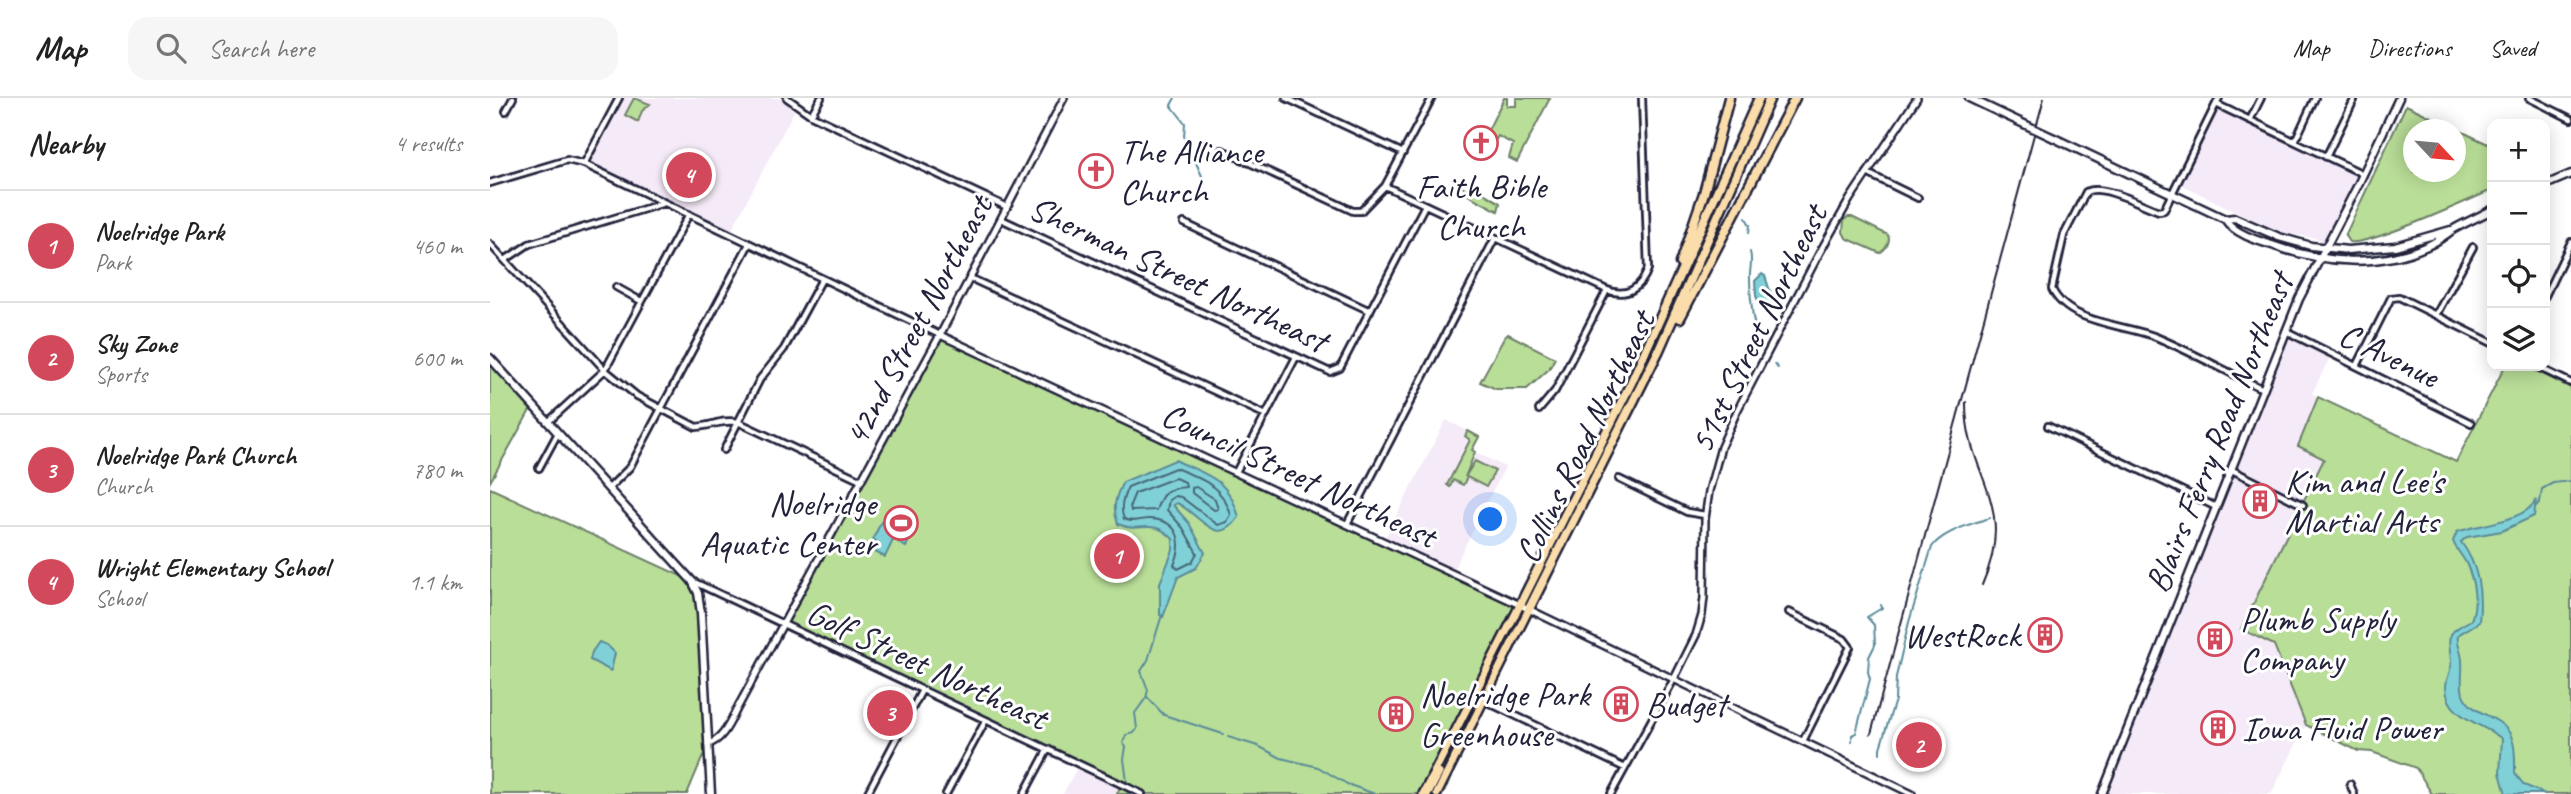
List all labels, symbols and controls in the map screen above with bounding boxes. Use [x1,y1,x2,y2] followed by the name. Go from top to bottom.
[128,17,618,80] search box
[35,27,86,69] text: Map
[152,29,190,67] icon: search
[208,32,314,65] text: Search here
[2293,33,2330,63] text: Map
[2368,33,2451,63] text: Directions
[2489,33,2536,63] text: Saved
[2403,119,2466,182] north arrow
[2487,119,2550,371] map controls
[2487,119,2550,182] button: +
[1462,124,1500,162] church icon: Faith Bible Church
[28,125,104,163] text: Nearby
[395,129,462,158] text: 4 results
[1120,129,1265,214] place label: The Alliance Church
[666,149,712,201] pin: 4
[1077,152,1115,190] church icon: The Alliance Church
[1416,164,1548,249] place label: Faith Bible Church
[2487,182,2550,245] button: −
[1022,185,1338,365] street label: Sherman Street Northeast
[833,186,1004,453] street label: 42nd Street Northeast
[1679,195,1839,460] street label: 51st Street Northeast
[95,215,224,248] text: Noelridge Park
[46,232,56,261] text: 1
[413,232,462,261] text: 460 m
[2487,245,2550,308] button: locate
[95,248,131,277] text: Park
[2135,263,2305,599] street label: Blairs Ferry Road Northeast
[1505,301,1667,570] street label: Collins Road Northeast
[2487,308,2550,371] button: layers
[2332,312,2449,399] street label: C Avenue
[95,327,177,360] text: Sky Zone
[46,344,56,373] text: 2
[413,344,462,373] text: 600 m
[95,360,147,389] text: Sports
[1155,392,1447,560] street label: Council Street Northeast
[95,439,296,472] text: Noelridge Park Church
[46,456,56,485] text: 3
[413,456,462,485] text: 780 m
[2285,459,2446,544] place label: Kim and Lee's Martial Arts
[95,472,153,501] text: Church
[700,481,879,566] place label: Noelridge Aquatic Center
[2241,482,2279,520] building icon: Kim and Lee's Martial Arts
[1473,502,1507,536] your location
[882,504,920,542] sports icon: Noelridge Aquatic Center
[1094,530,1140,582] pin: 1
[95,551,329,584] text: Wright Elementary School
[46,568,56,597] text: 4
[409,568,462,597] text: 1.1 km
[95,584,144,613] text: School
[800,590,1058,742] street label: Golf Street Northeast
[2240,597,2398,682] place label: Plumb Supply Company
[1904,613,2023,658] place label: WestRock
[2026,616,2064,654] building icon: WestRock
[2196,620,2234,658] building icon: Plumb Supply Company
[1420,672,1592,757] place label: Noelridge Park Greenhouse
[1646,682,1731,727] place label: Budget
[1602,685,1640,723] building icon: Budget
[867,687,913,739] pin: 3
[1377,695,1415,733] building icon: Noelridge Park Greenhouse
[2242,706,2444,751] place label: Iowa Fluid Power
[2199,709,2237,747] building icon: Iowa Fluid Power
[1896,719,1942,771] pin: 2

